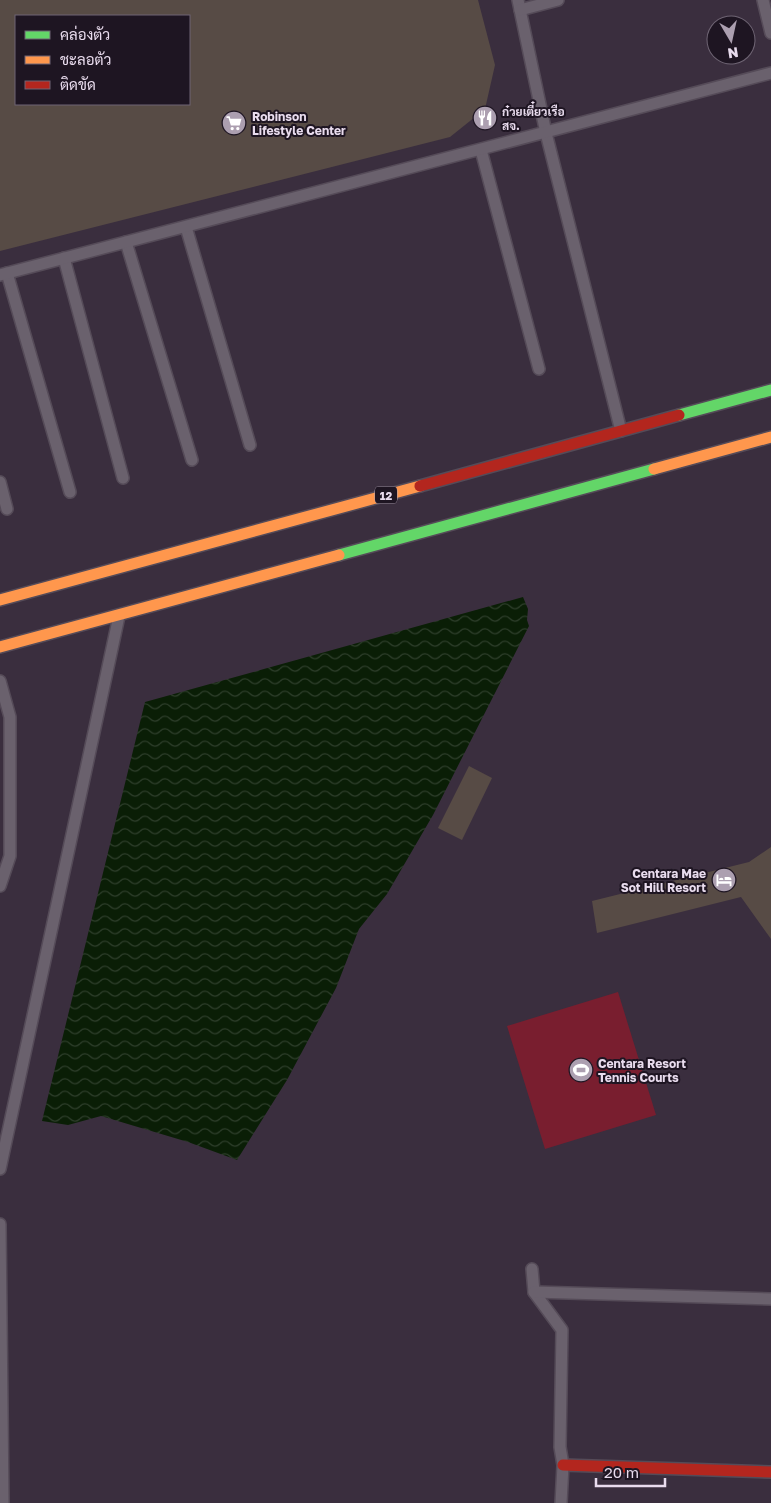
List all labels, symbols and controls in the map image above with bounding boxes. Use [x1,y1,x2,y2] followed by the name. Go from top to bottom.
[15,15,190,105] legend
[706,15,756,65] north arrow
[60,25,110,43] text: คล่องตัว
[727,44,740,63] text: N
[60,50,111,68] text: ชะลอตัว
[60,75,96,93] text: ติดขัด
[502,101,565,133] place label: ก๋วยเตี๋ยวเรือ สจ.
[472,105,498,131] restaurant icon: ก๋วยเตี๋ยวเรือ สจ.
[252,109,346,138] place label: Robinson Lifestyle Center
[221,110,247,136] supermarket icon: Robinson Lifestyle Center
[375,486,397,504] road number: 12
[621,866,706,895] place label: Centara Mae Sot Hill Resort
[711,867,737,893] hotel icon: Centara Mae Sot Hill Resort
[598,1056,686,1085] place label: Centara Resort Tennis Courts
[568,1057,594,1083] sports icon: Centara Resort Tennis Courts
[596,1456,665,1488] scale bar
[604,1463,639,1481] text: 20 m

